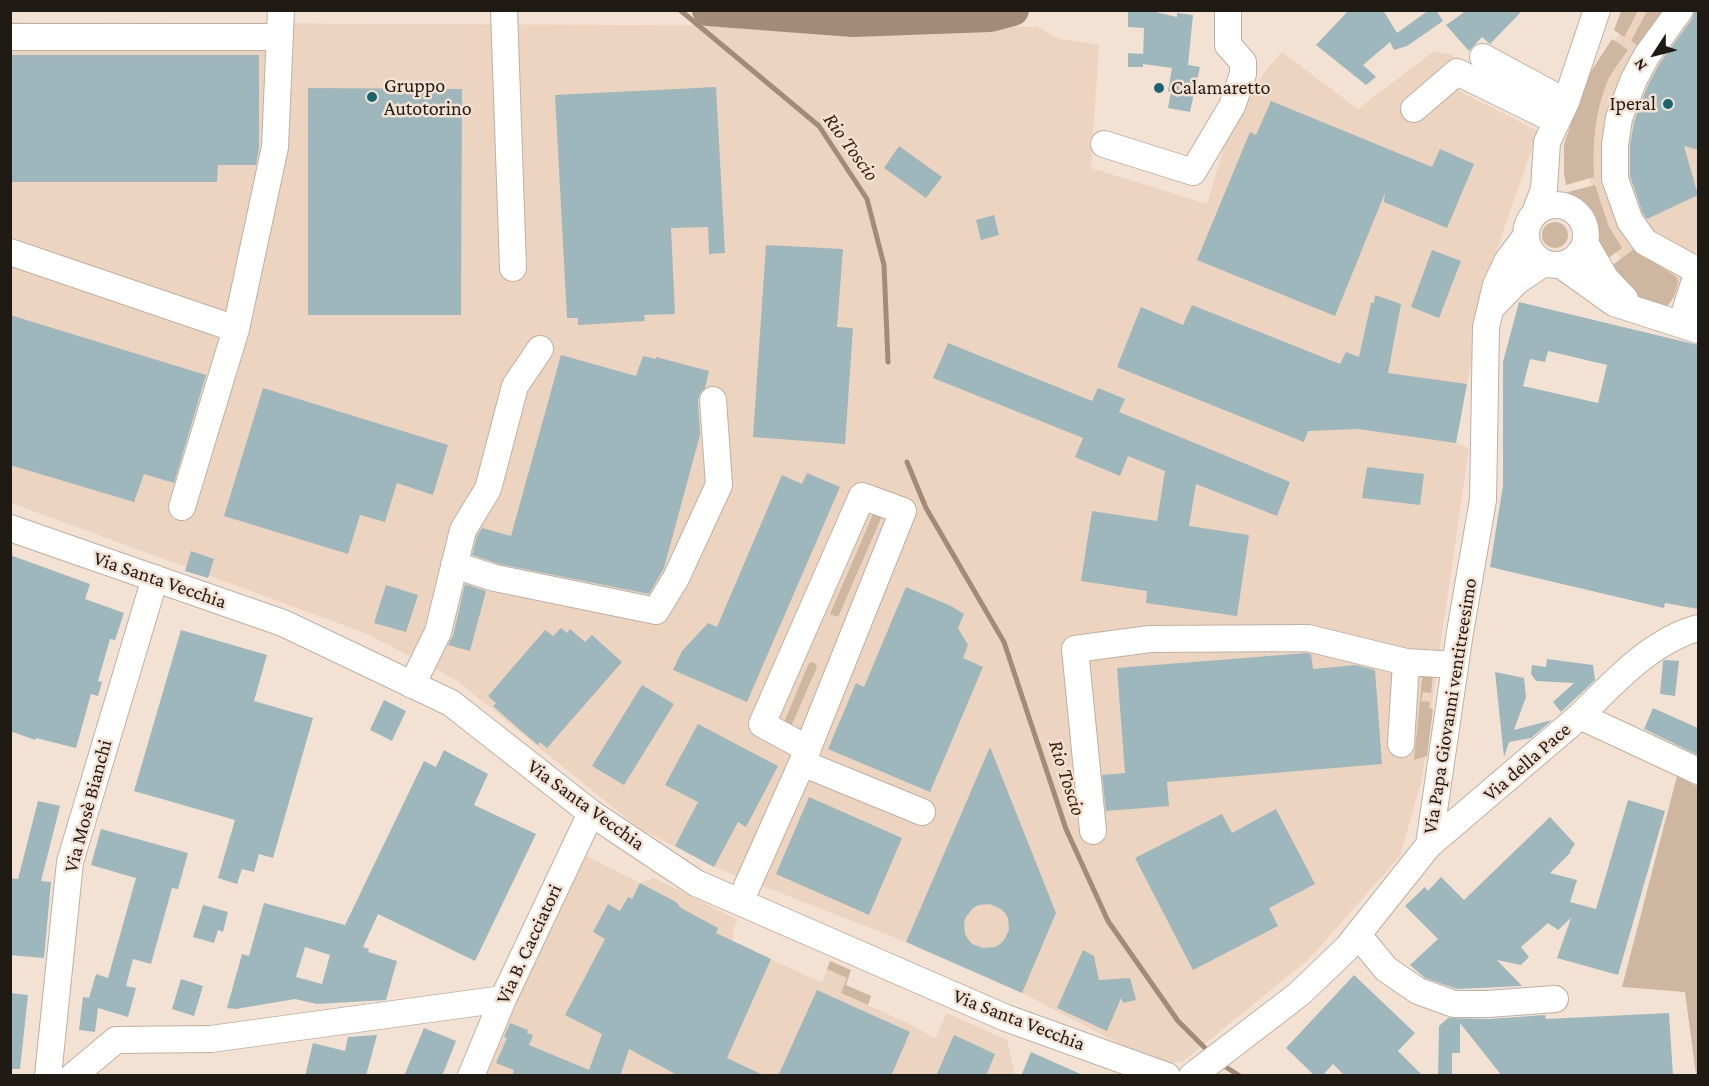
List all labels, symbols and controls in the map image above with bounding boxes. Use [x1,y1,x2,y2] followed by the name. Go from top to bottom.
[1625,24,1685,84] north arrow
[1630,55,1650,74] text: N
[384,74,472,121] place label: Gruppo Autotorino
[1171,76,1270,100] place label: Calamaretto
[1152,81,1166,95] marker: Calamaretto
[365,90,379,104] marker: Gruppo Autotorino
[1609,92,1656,116] place label: Iperal
[1661,97,1675,111] marker: Iperal
[818,108,884,186] water label: Rio Toscio
[90,546,230,614] street label: Via Santa Vecchia
[1418,576,1482,836] street label: Via Papa Giovanni ventitreesimo
[1478,717,1576,807] street label: Via della Pace
[59,737,117,875] street label: Via Mosè Bianchi
[1043,737,1091,819] water label: Rio Toscio
[523,754,649,856] street label: Via Santa Vecchia
[491,880,567,1008] street label: Via B. Cacciatori
[950,984,1088,1056] street label: Via Santa Vecchia

